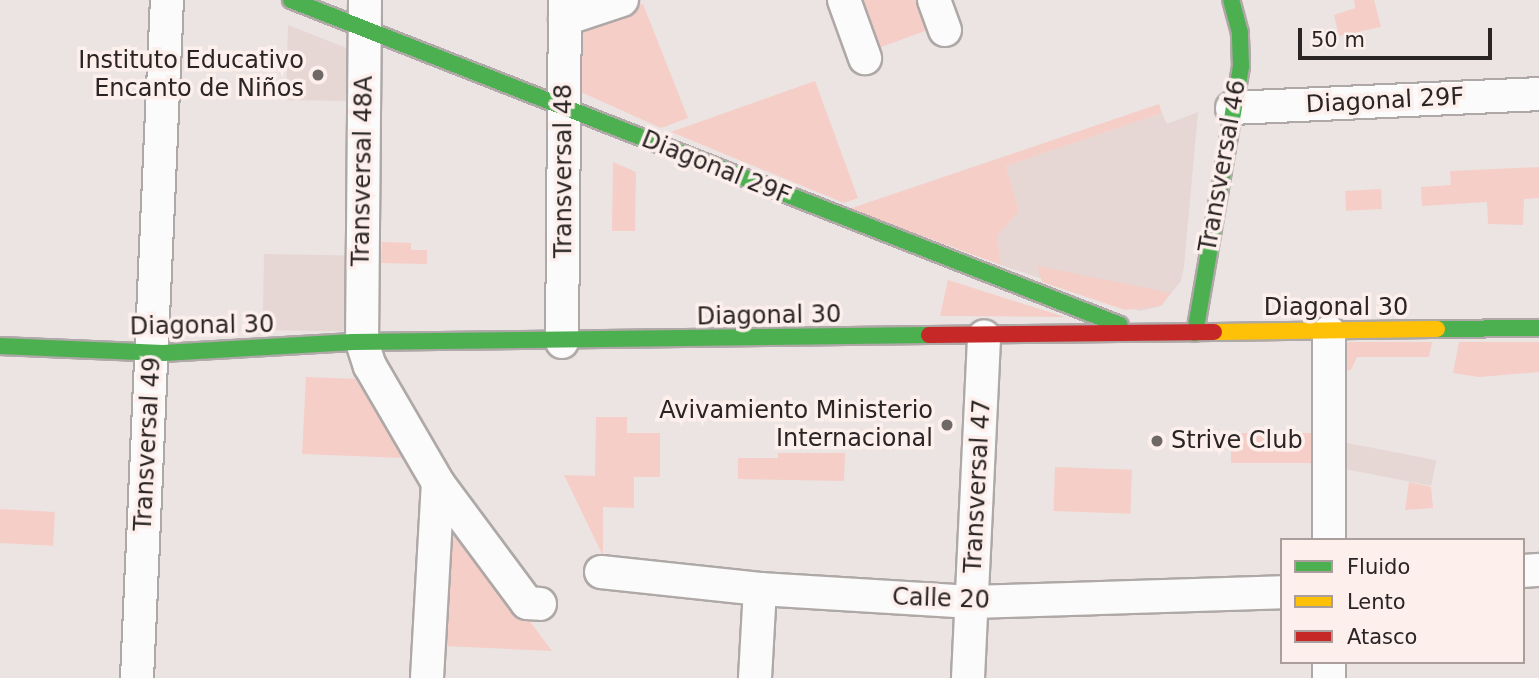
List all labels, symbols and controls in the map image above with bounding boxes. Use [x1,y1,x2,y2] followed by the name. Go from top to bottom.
[1301,14,1495,58] scale bar
[1311,28,1365,52] text: 50 m
[78,47,304,103] place label: Instituto Educativo Encanto de Niños
[310,67,326,83] marker: Instituto Educativo Encanto de Niños
[347,75,379,267] street label: Transversal 48A
[1194,78,1252,254] street label: Transversal 46
[1305,82,1465,120] street label: Diagonal 29F
[550,84,578,258] street label: Transversal 48
[637,125,795,211] street label: Diagonal 29F
[1264,294,1408,322] street label: Diagonal 30
[696,300,842,332] street label: Diagonal 30
[129,310,275,342] street label: Diagonal 30
[129,356,167,532] street label: Transversal 49
[659,397,933,453] place label: Avivamiento Ministerio Internacional
[959,398,997,574] street label: Transversal 47
[939,417,955,433] marker: Avivamiento Ministerio Internacional
[1171,427,1303,455] place label: Strive Club
[1149,433,1165,449] marker: Strive Club
[1280,538,1525,664] legend
[1347,555,1410,579] text: Fluido
[892,583,990,615] street label: Calle 20
[1347,590,1406,614] text: Lento
[1347,625,1417,649] text: Atasco

